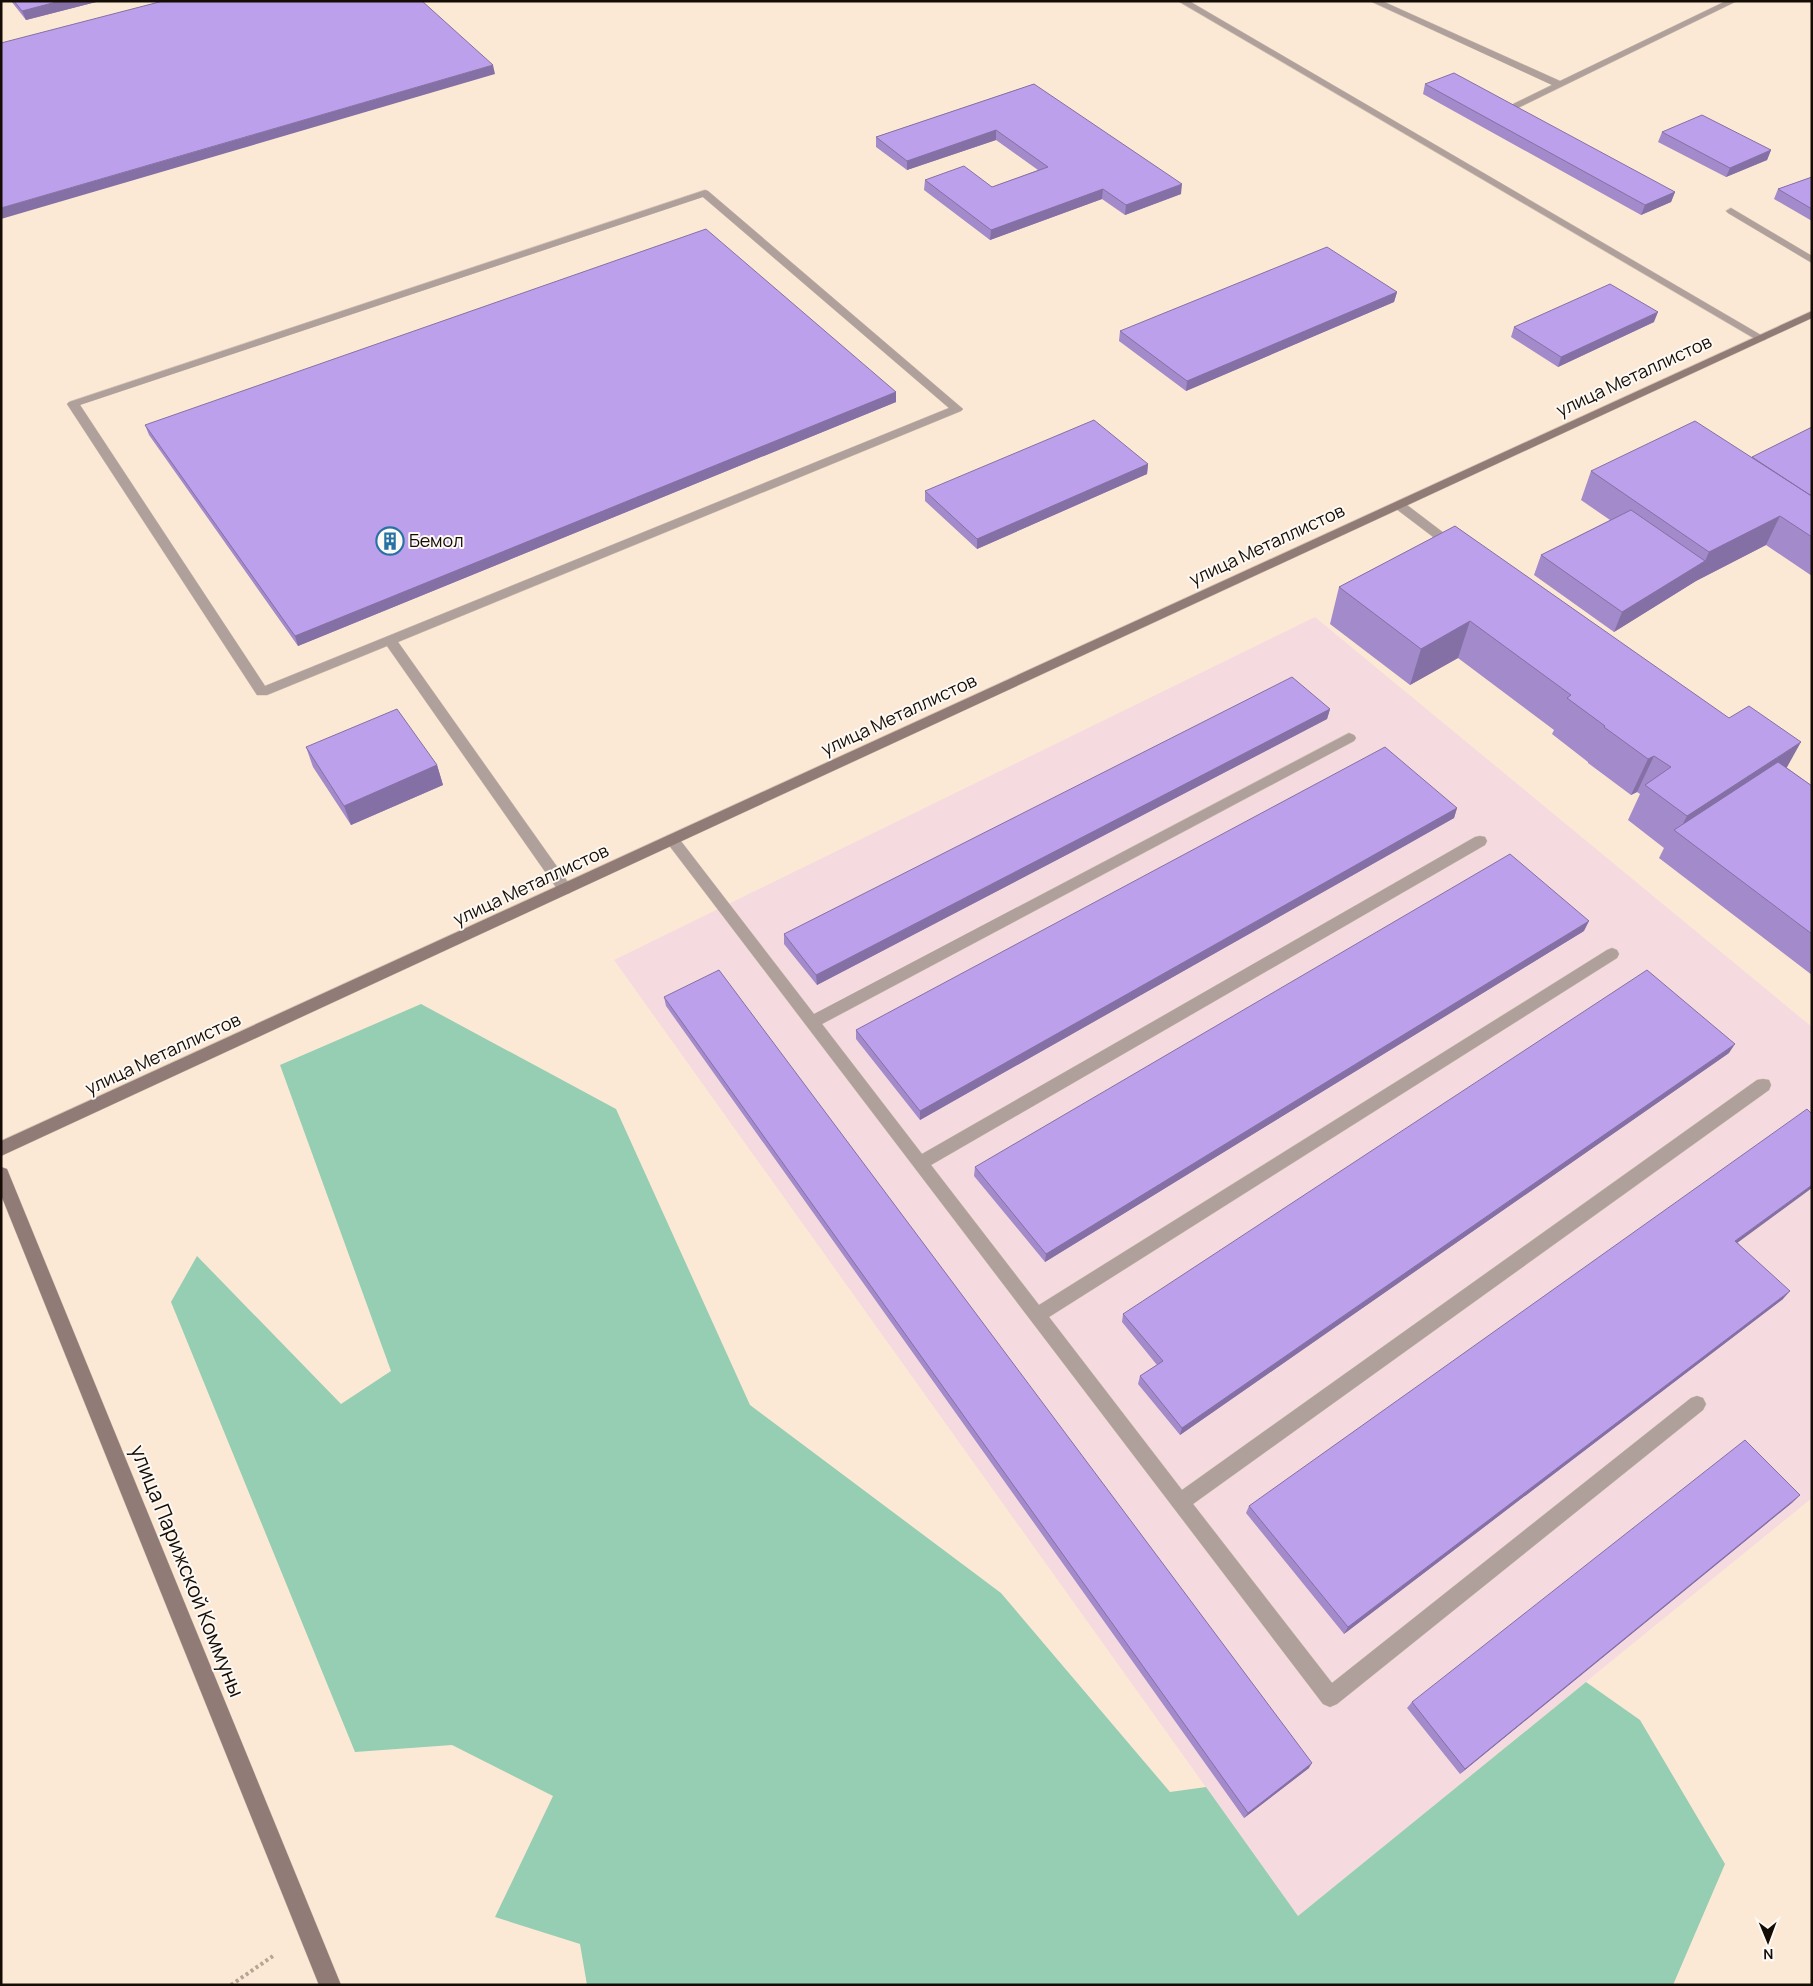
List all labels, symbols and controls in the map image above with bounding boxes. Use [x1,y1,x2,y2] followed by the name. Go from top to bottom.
[1552,328,1715,422] street label: улица Металлистов
[1185,497,1348,591] street label: улица Металлистов
[375,526,405,556] building icon: Бемол
[409,528,464,552] place label: Бемол
[817,667,980,761] street label: улица Металлистов
[449,837,612,931] street label: улица Металлистов
[81,1006,244,1100] street label: улица Металлистов
[124,1440,251,1701] street label: улица Парижской Коммуны
[1743,1916,1793,1966] north arrow
[1763,1945,1773,1964] text: N

